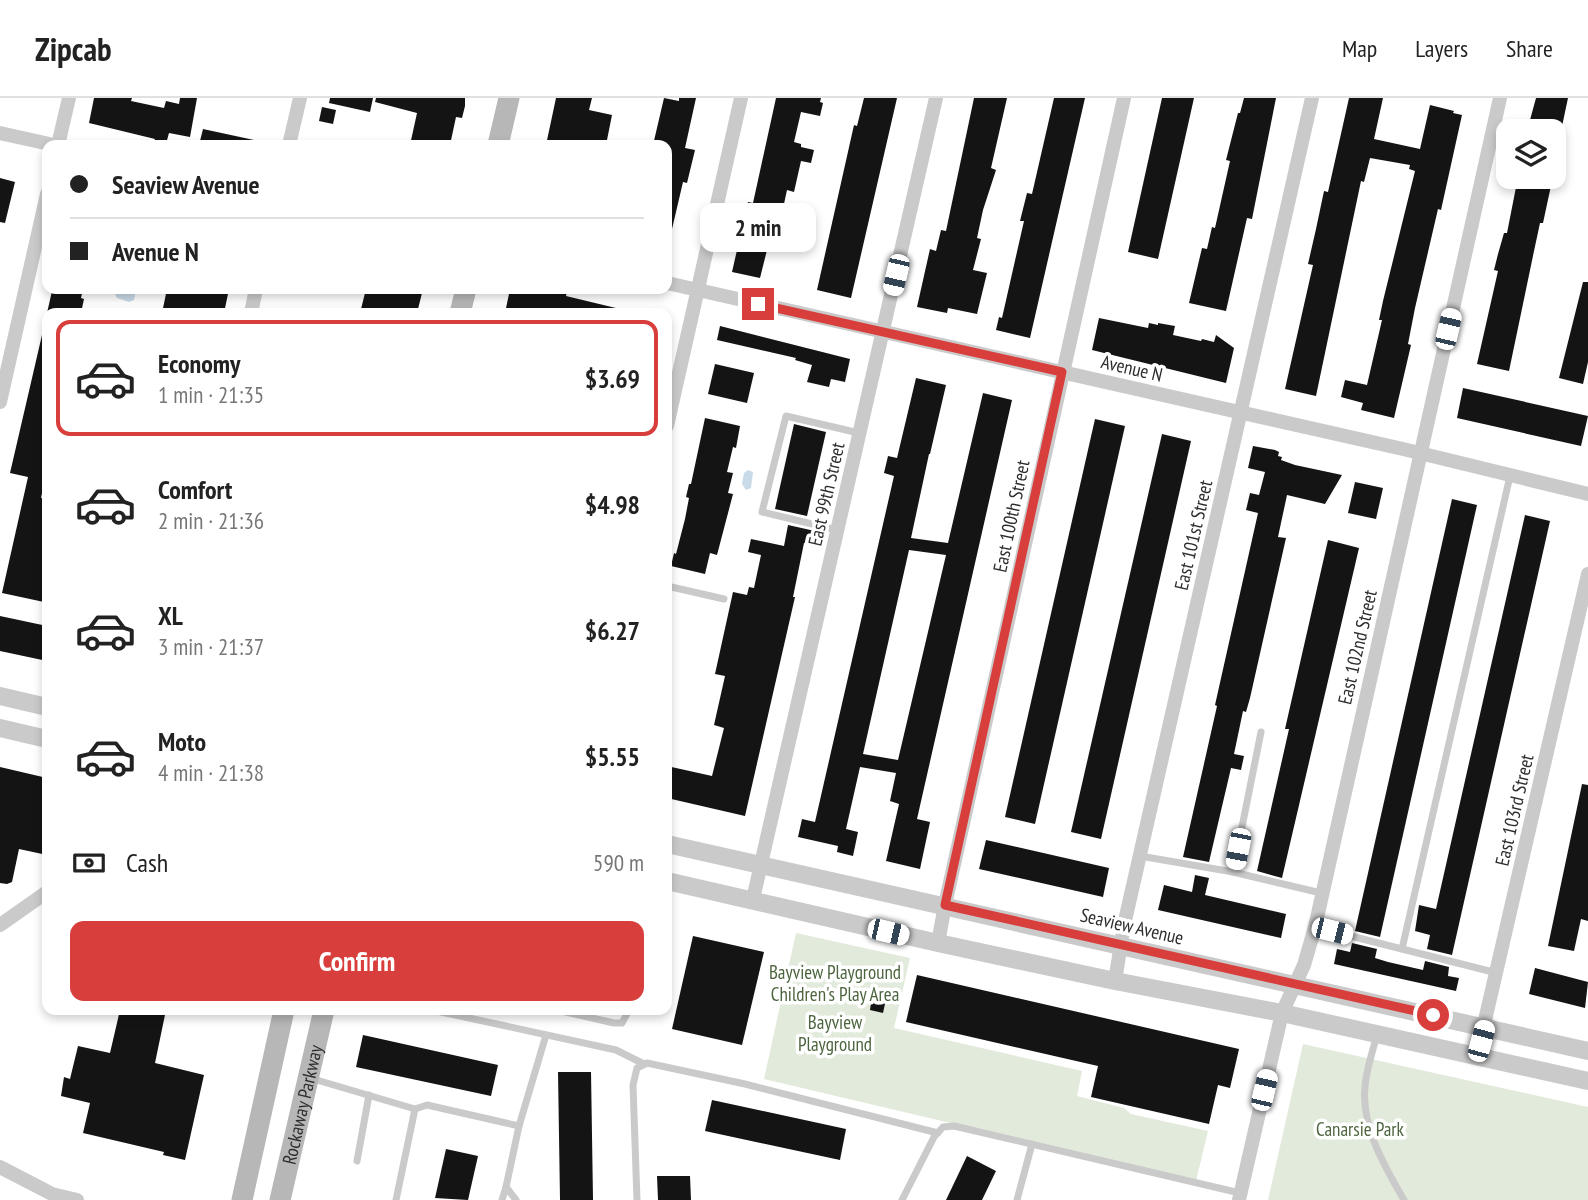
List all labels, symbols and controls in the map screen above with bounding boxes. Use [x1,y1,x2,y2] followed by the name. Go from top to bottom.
[35,27,112,70] text: Zipcab
[1342,33,1377,64] text: Map
[1415,33,1468,64] text: Layers
[1506,33,1553,64] text: Share
[1496,119,1566,189] map controls
[1496,119,1566,189] button: layers
[112,168,260,201] text: Seaview Avenue
[700,202,816,252] callout: 2 min
[735,213,781,242] text: 2 min
[112,235,199,268] text: Avenue N
[882,252,911,298] car
[742,288,774,320] route end
[1434,306,1463,352] car
[74,347,137,410] icon: car
[158,347,240,380] text: Economy
[1099,349,1165,387] street label: Avenue N
[585,362,640,395] text: $3.69
[158,380,264,409] text: 1 min · 21:35
[802,439,850,548] street label: East 99th Street
[987,457,1035,574] street label: East 100th Street
[74,473,137,536] icon: car
[158,473,232,506] text: Comfort
[1169,477,1217,592] street label: East 101st Street
[585,488,640,521] text: $4.98
[158,506,264,535] text: 2 min · 21:36
[1332,587,1382,707] street label: East 102nd Street
[74,599,137,662] icon: car
[158,599,183,632] text: XL
[585,614,640,647] text: $6.27
[158,632,264,661] text: 3 min · 21:37
[74,725,137,788] icon: car
[158,725,206,758] text: Moto
[585,740,640,773] text: $5.55
[1489,751,1539,868] street label: East 103rd Street
[158,758,264,787] text: 4 min · 21:38
[1224,826,1253,872] car
[70,844,108,882] icon: cash
[126,846,168,879] text: Cash
[593,848,644,877] text: 590 m
[1078,902,1186,950] street label: Seaview Avenue
[1310,916,1355,946] car
[866,917,911,947] car
[70,921,644,1001] button: Confirm
[769,960,901,1006] park label: Bayview Playground Children's Play Area
[1417,999,1449,1031] route start
[798,1010,872,1056] park label: Bayview Playground
[1466,1018,1497,1064] car
[277,1042,328,1167] street label: Rockaway Parkway
[1250,1067,1279,1113] car
[1316,1117,1405,1141] park label: Canarsie Park

